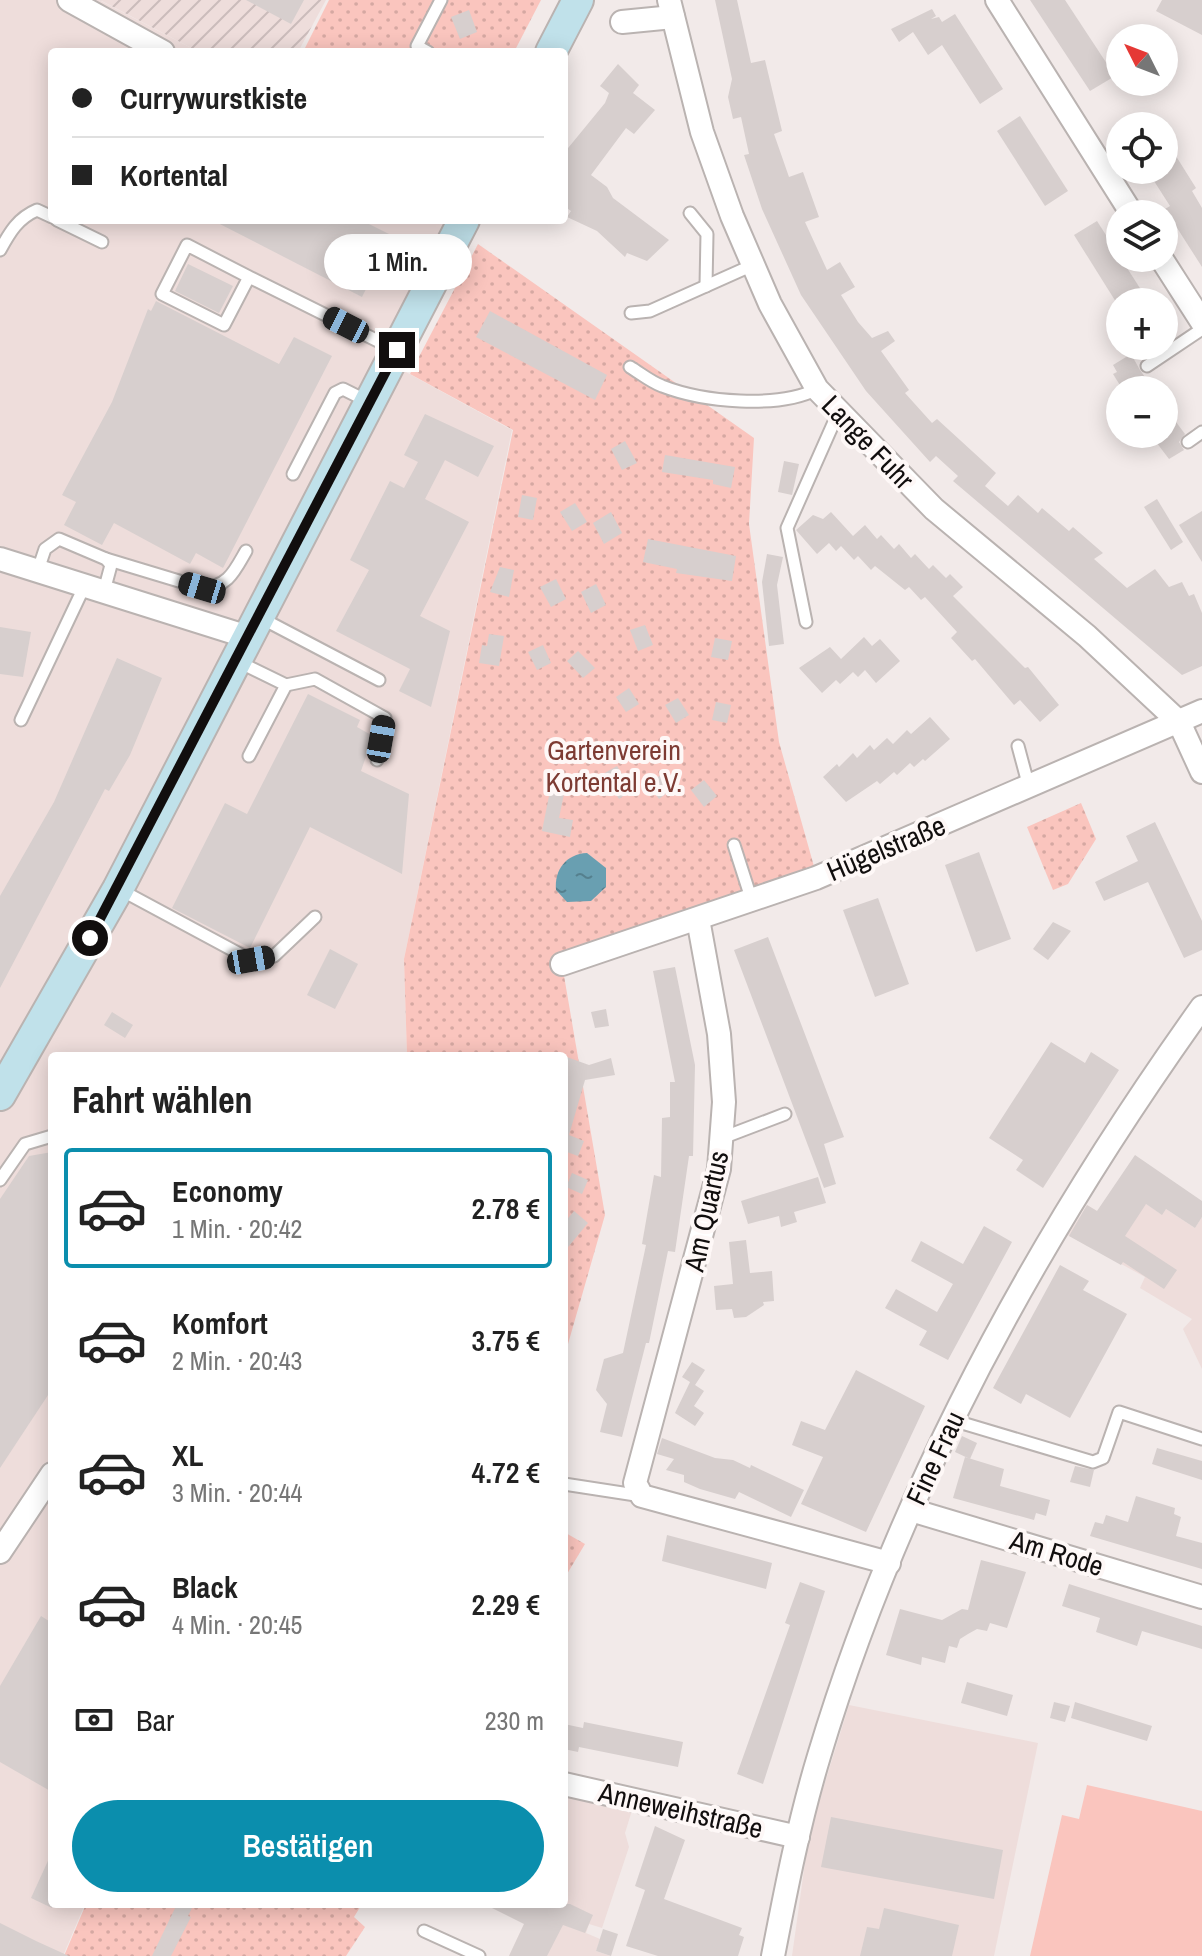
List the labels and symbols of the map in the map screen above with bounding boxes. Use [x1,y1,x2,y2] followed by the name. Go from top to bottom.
[1106,24,1178,96] north arrow
[323,234,471,290] callout: 1 Min.
[319,303,373,347] car
[379,332,415,368] route end
[814,387,923,498] street label: Lange Fuhr
[176,570,228,606] car
[365,713,397,765] car
[545,731,683,801] park label: Gartenverein Kortental e.V.
[821,806,951,890] street label: Hügelstraße
[72,920,108,956] route start
[225,944,277,976] car
[674,1147,737,1276] street label: Am Quartus
[897,1405,973,1511] street label: Fine Frau
[1005,1521,1108,1585] street label: Am Rode
[594,1772,767,1847] street label: Anneweihstraße

